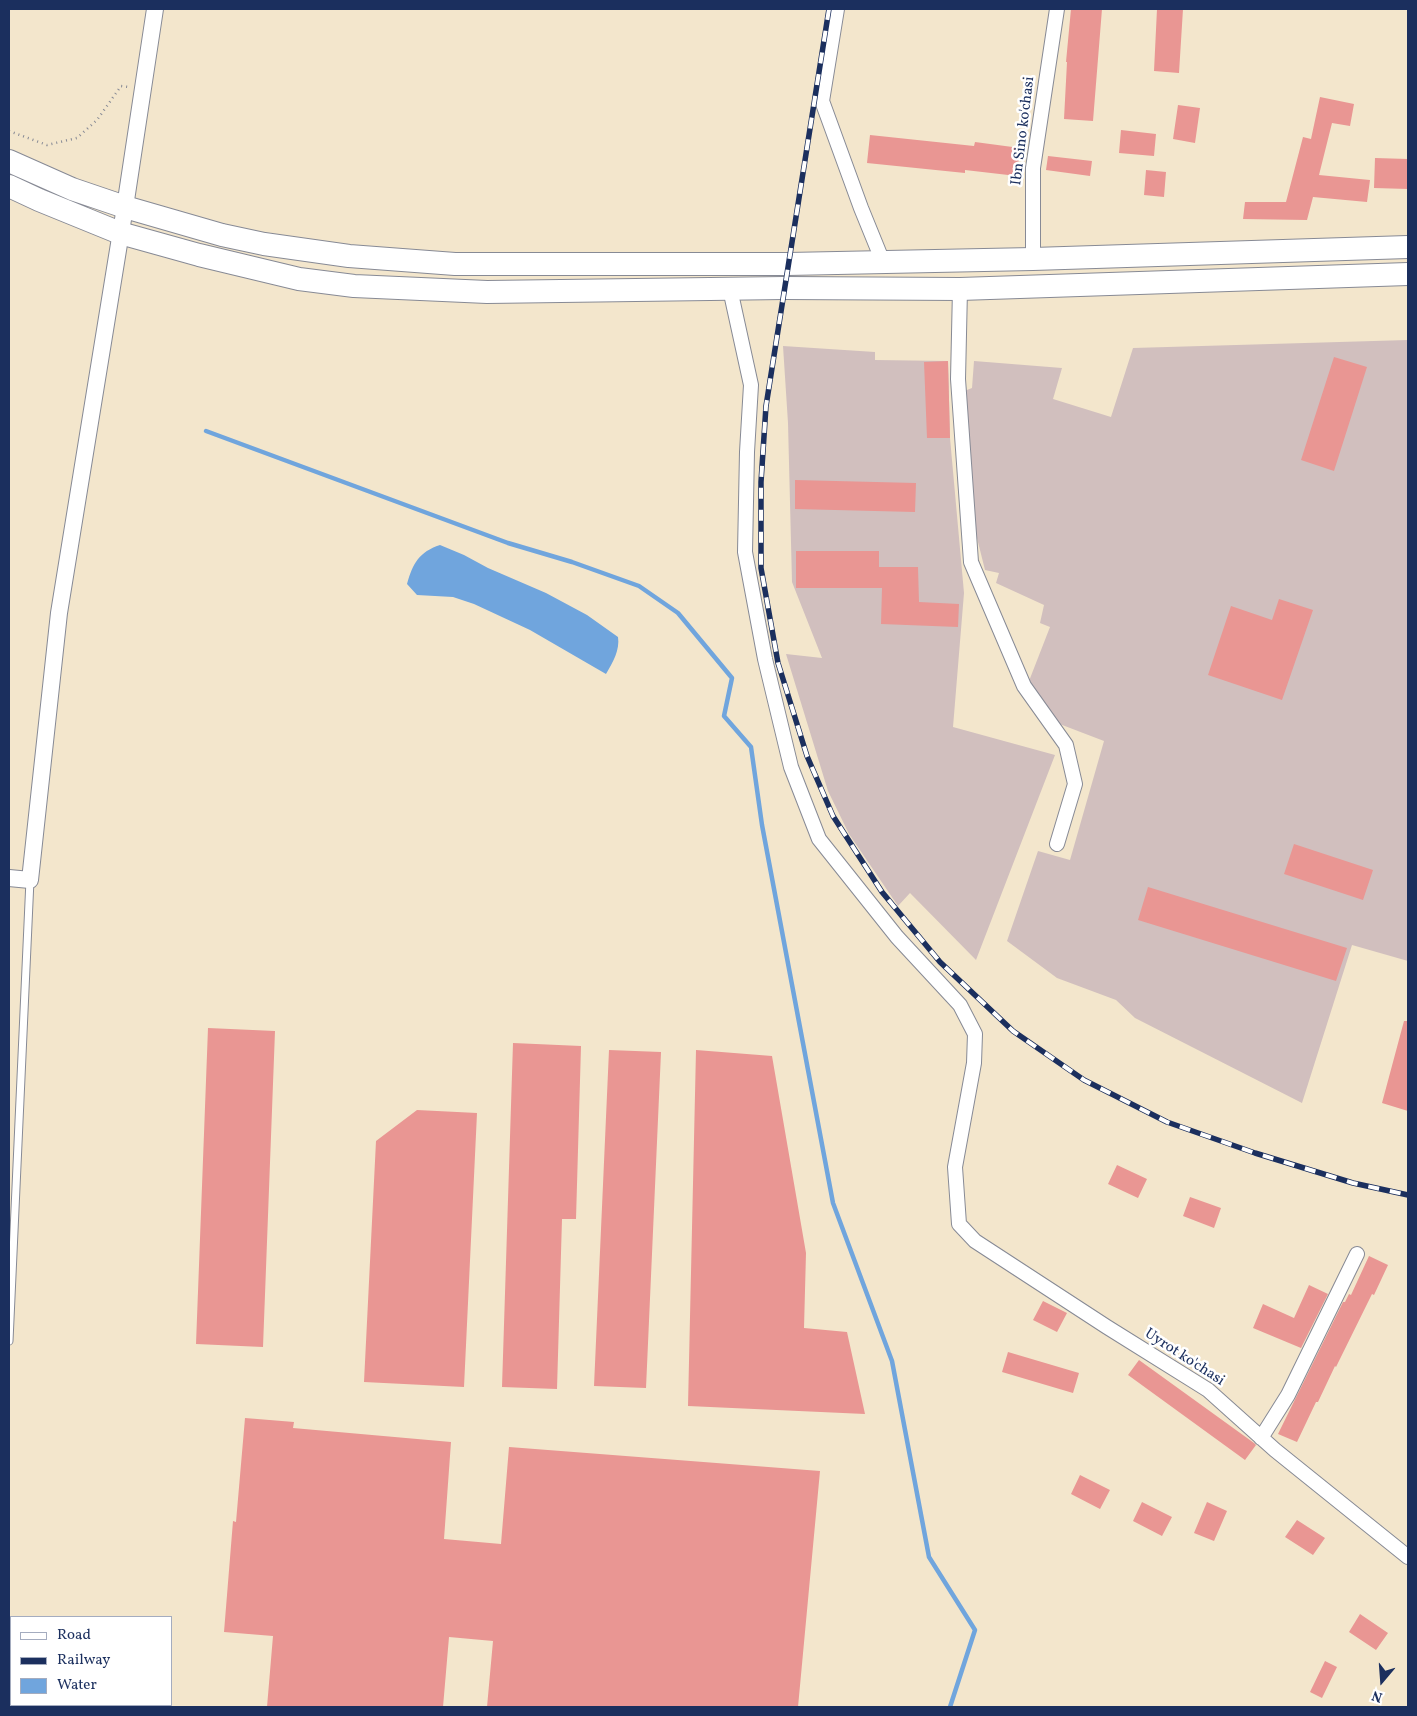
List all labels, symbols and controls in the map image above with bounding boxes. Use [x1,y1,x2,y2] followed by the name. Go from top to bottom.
[1008,76,1040,186] street label: Ibn Sino ko'chasi
[1141,1325,1227,1391] street label: Uyrot ko'chasi
[10,1616,172,1706] legend
[57,1625,91,1646] text: Road
[57,1650,110,1671] text: Railway
[1357,1656,1407,1706] north arrow
[57,1675,97,1696] text: Water
[1369,1685,1385,1706] text: N

